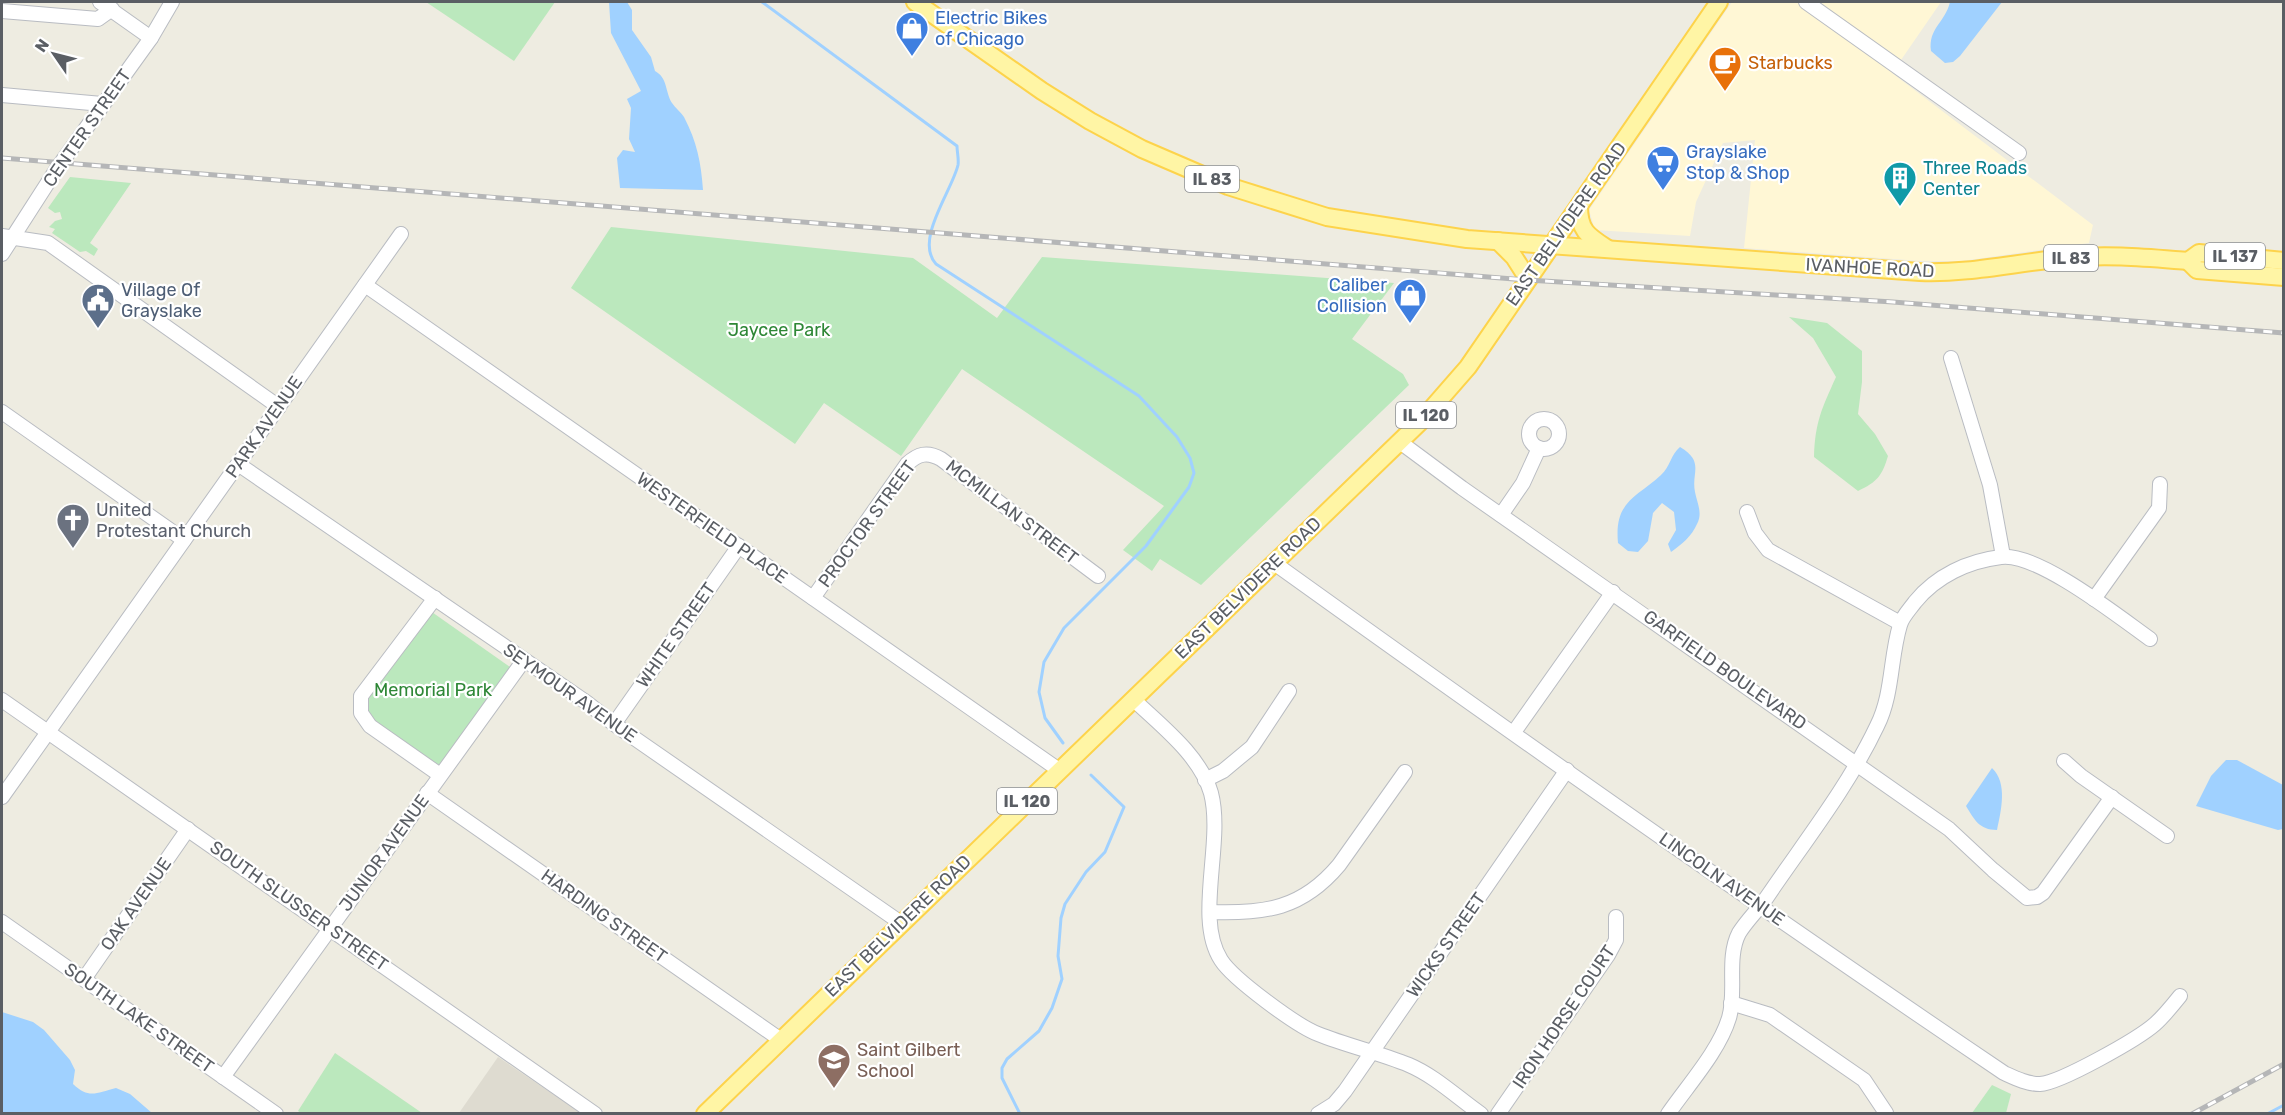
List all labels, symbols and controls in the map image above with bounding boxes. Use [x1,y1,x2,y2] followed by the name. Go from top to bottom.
[935,7,1047,50] place label: Electric Bikes of Chicago
[894,10,930,57] shop icon: Electric Bikes of Chicago
[24,24,84,84] north arrow
[31,36,53,56] text: N
[1707,45,1743,92] cafe icon: Starbucks
[1748,52,1833,74] place label: Starbucks
[38,65,136,191] street label: CENTER STREET
[1501,138,1631,310] street label: EAST BELVIDERE ROAD
[1686,141,1790,184] place label: Grayslake Stop & Shop
[1645,144,1681,191] supermarket icon: Grayslake Stop & Shop
[1923,157,2027,200] place label: Three Roads Center
[1882,160,1918,207] building icon: Three Roads Center
[1185,166,1239,192] road number: IL 83
[2205,243,2265,269] road number: IL 137
[2044,245,2098,271] road number: IL 83
[1805,254,1935,282] street label: IVANHOE ROAD
[1317,274,1387,317] place label: Caliber Collision
[1392,277,1428,324] shop icon: Caliber Collision
[121,279,202,322] place label: Village Of Grayslake
[80,282,116,329] public building icon: Village Of Grayslake
[728,319,831,341] park label: Jaycee Park
[221,372,307,482] street label: PARK AVENUE
[1396,402,1456,428] road number: IL 120
[941,455,1083,569] street label: MCMILLAN STREET
[814,456,920,592] street label: PROCTOR STREET
[632,468,792,588] street label: WESTERFIELD PLACE
[96,499,251,542] place label: United Protestant Church
[55,502,91,549] church icon: United Protestant Church
[1170,512,1326,664] street label: EAST BELVIDERE ROAD
[632,578,720,692] street label: WHITE STREET
[1639,605,1811,735] street label: GARFIELD BOULEVARD
[499,639,641,747] street label: SEYMOUR AVENUE
[374,679,493,701] park label: Memorial Park
[997,788,1057,814] road number: IL 120
[334,790,434,916] street label: JUNIOR AVENUE
[1655,827,1789,931] street label: LINCOLN AVENUE
[206,836,392,976] street label: SOUTH SLUSSER STREET
[820,850,976,1002] street label: EAST BELVIDERE ROAD
[96,853,176,955] street label: OAK AVENUE
[537,864,671,968] street label: HARDING STREET
[1402,888,1490,1002] street label: WICKS STREET
[1508,941,1620,1093] street label: IRON HORSE COURT
[60,958,218,1078] street label: SOUTH LAKE STREET
[857,1039,960,1082] place label: Saint Gilbert School
[816,1042,852,1089] school or university icon: Saint Gilbert School

